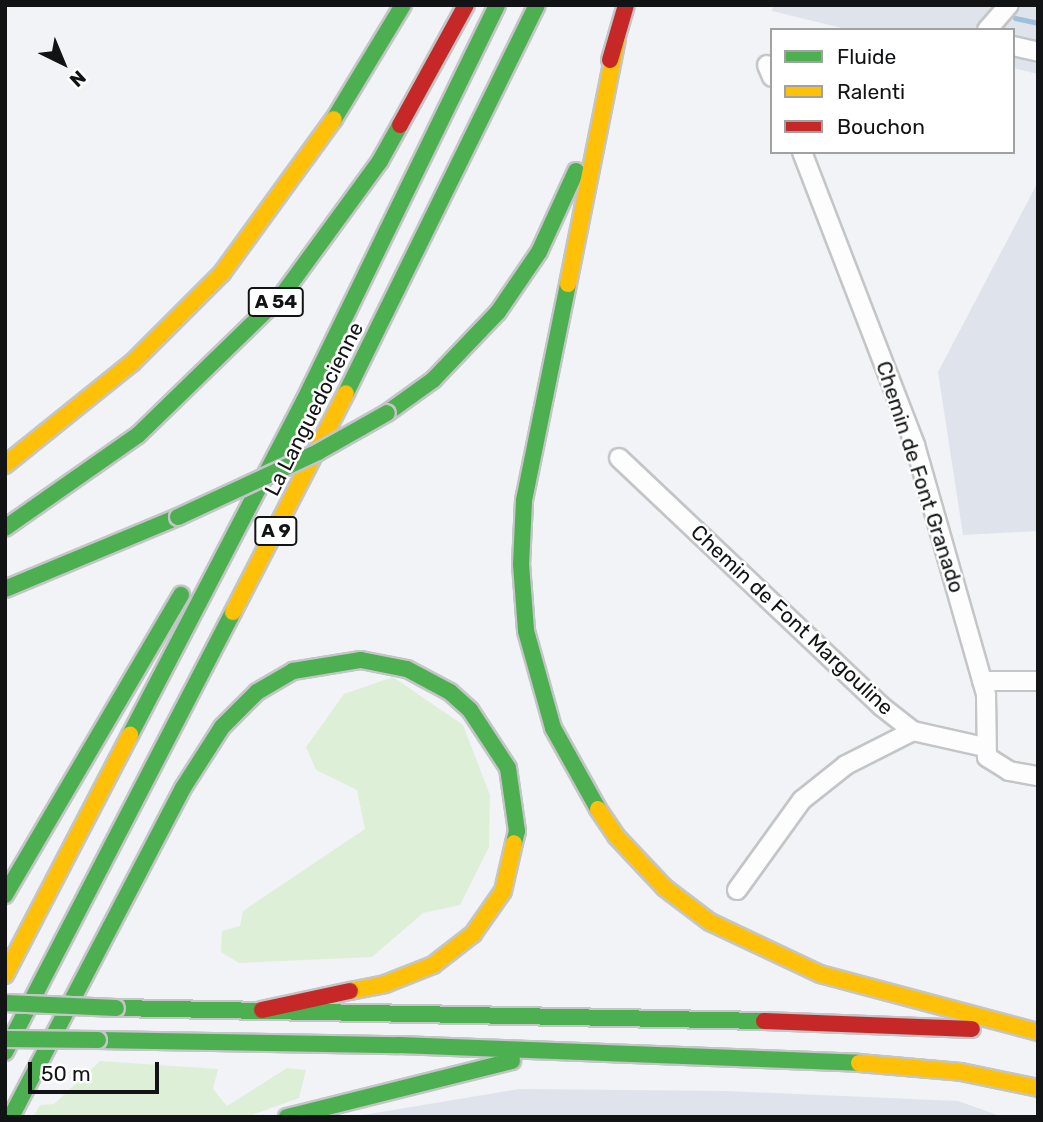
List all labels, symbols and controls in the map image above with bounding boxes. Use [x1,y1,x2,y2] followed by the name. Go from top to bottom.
[28,28,98,98] north arrow
[770,28,1015,154] legend
[837,44,896,69] text: Fluide
[65,66,91,92] text: N
[837,79,905,104] text: Ralenti
[837,114,925,139] text: Bouchon
[246,286,306,318] road number: A 54
[259,318,369,500] street label: La Languedocienne
[871,358,969,596] street label: Chemin de Font Granado
[253,516,299,546] road number: A 9
[686,520,898,720] street label: Chemin de Font Margouline
[32,1048,163,1092] scale bar
[41,1061,91,1086] text: 50 m

